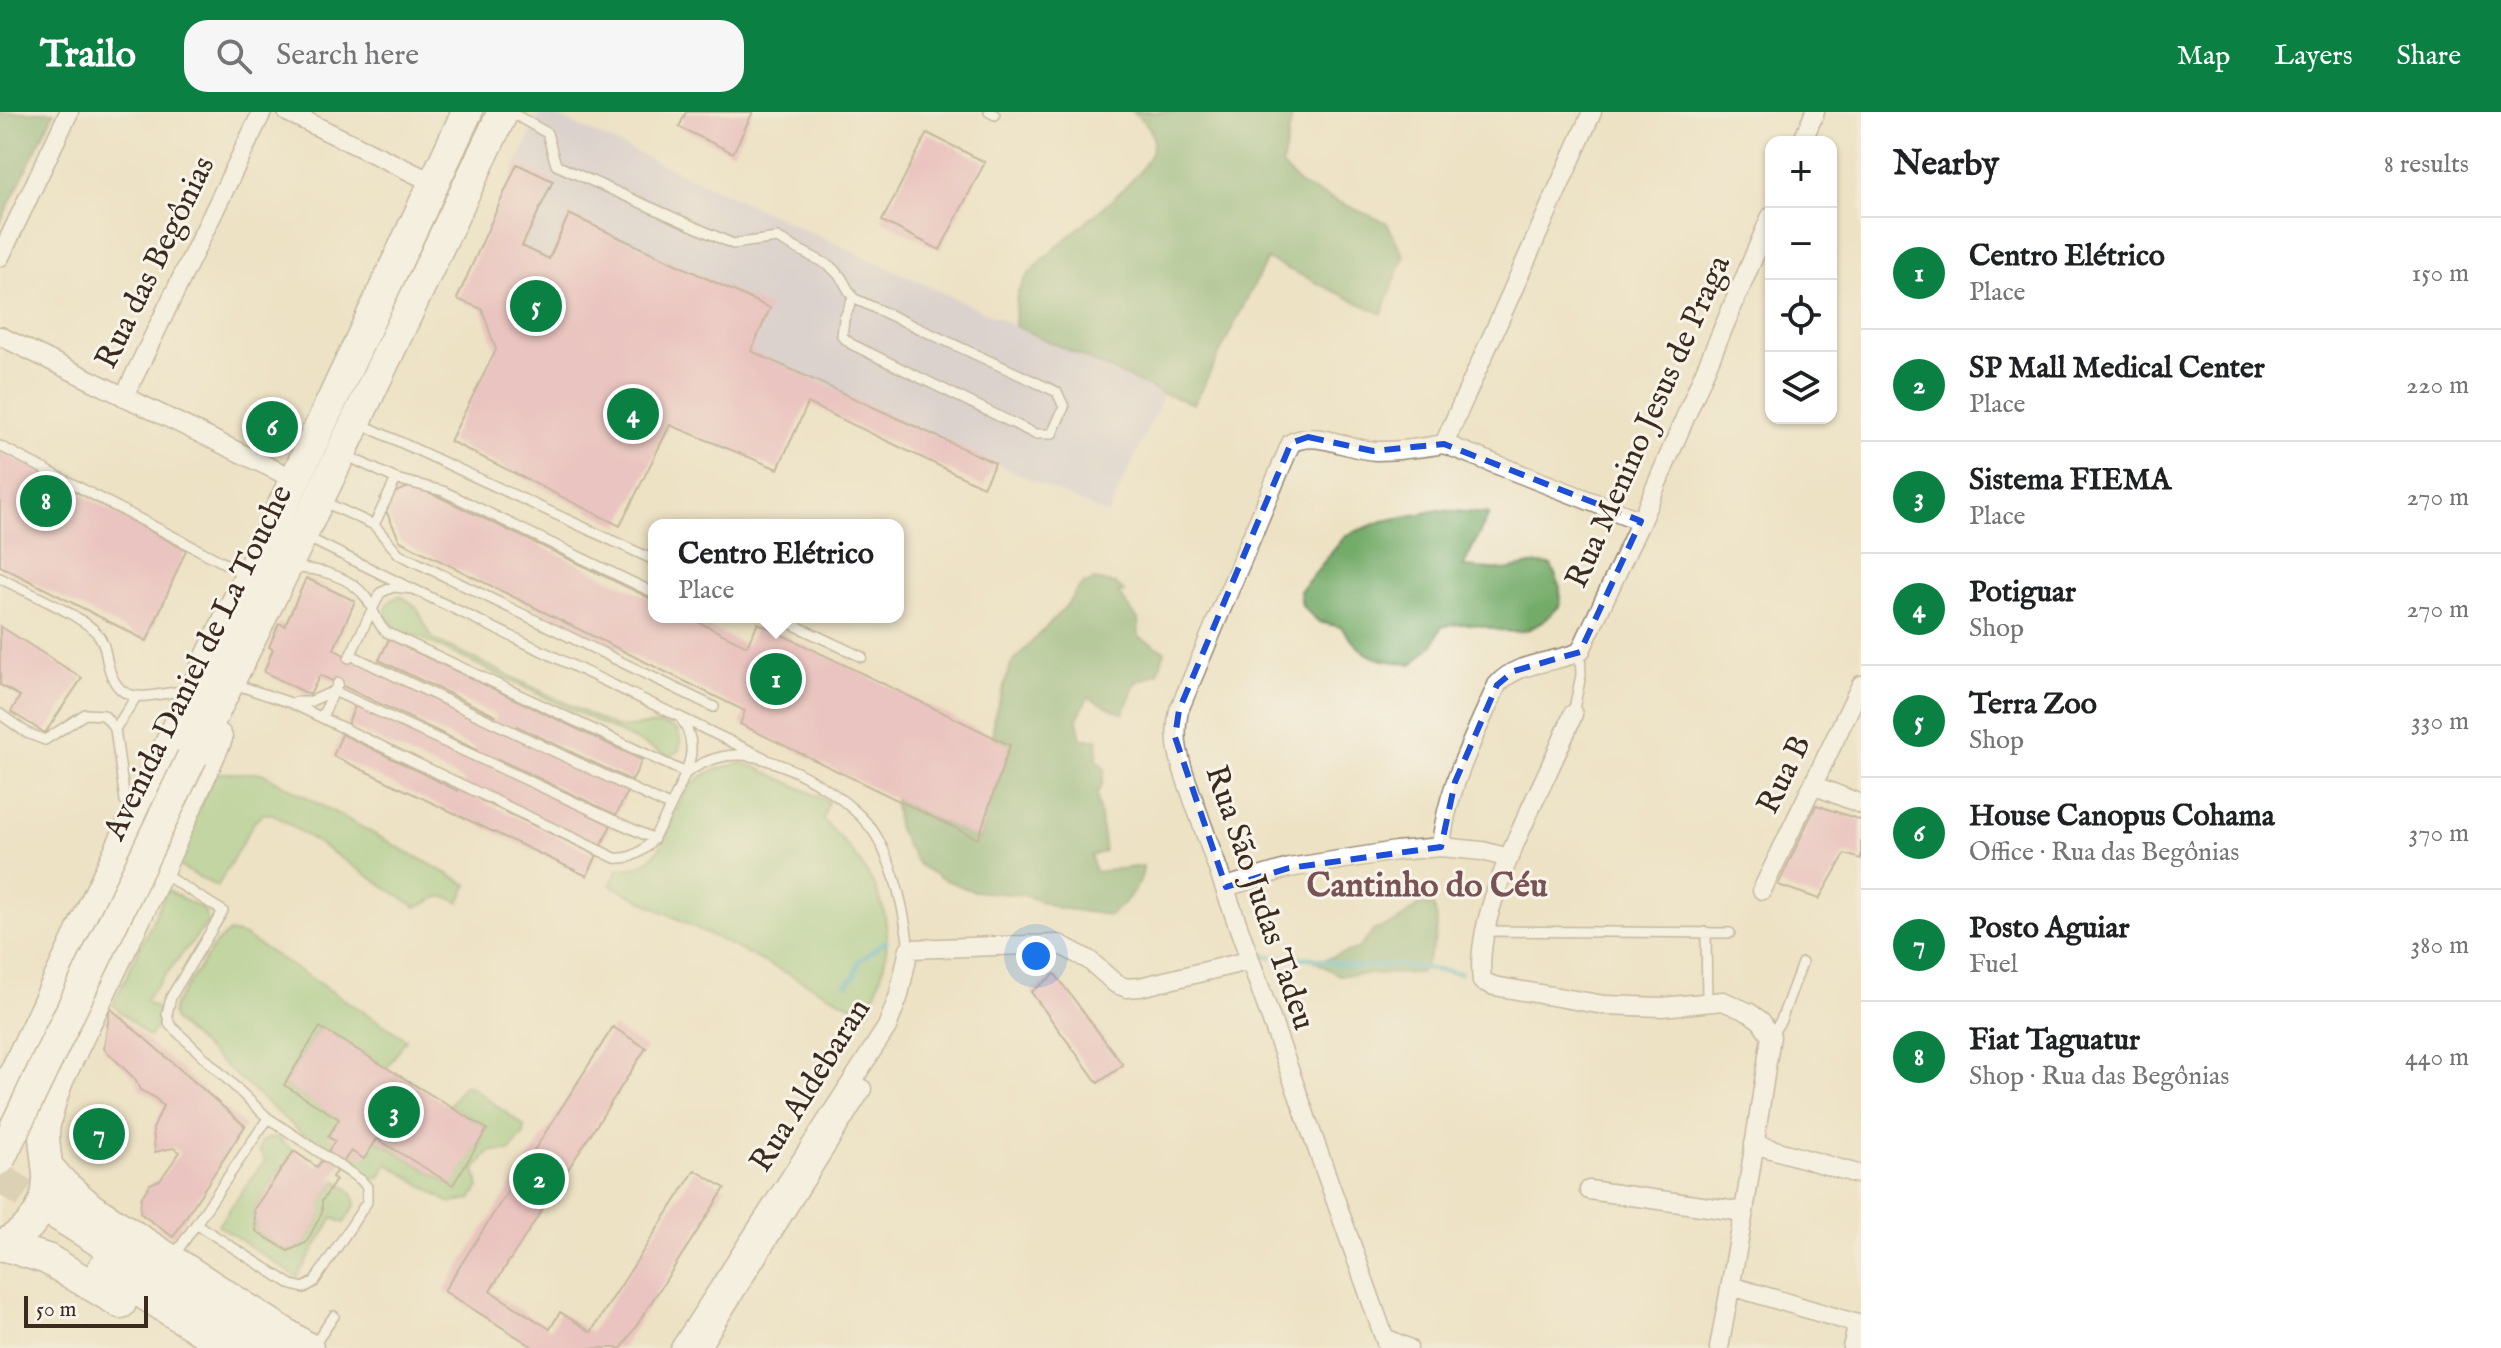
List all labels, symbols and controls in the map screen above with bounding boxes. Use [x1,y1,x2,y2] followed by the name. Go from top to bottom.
[184,20,744,92] search box
[40,32,136,80] text: Trailo
[212,34,256,78] icon: search
[276,37,419,75] text: Search here
[2177,39,2230,74] text: Map
[2274,39,2353,74] text: Layers
[2397,39,2461,74] text: Share
[1765,136,1837,424] map controls
[1765,136,1837,208] button: +
[1893,143,1999,186] text: Nearby
[2384,148,2469,181] text: 8 results
[87,150,225,376] street label: Rua das Begônias
[1765,208,1837,280] button: −
[1969,238,2165,276] text: Centro Elétrico
[1557,249,1741,595] street label: Rua Menino Jesus de Praga
[1914,257,1924,290] text: 1
[2411,257,2469,290] text: 150 m
[510,276,562,336] pin: 5
[1969,276,2025,309] text: Place
[1765,280,1837,352] button: locate
[1969,350,2265,388] text: SP Mall Medical Center
[1765,352,1837,424] button: layers
[1913,369,1925,402] text: 2
[2406,369,2469,402] text: 220 m
[607,384,659,444] pin: 4
[1969,388,2025,421] text: Place
[246,397,298,457] pin: 6
[1969,462,2171,500] text: Sistema FIEMA
[20,471,72,531] pin: 8
[95,479,303,848] street label: Avenida Daniel de La Touche
[1914,481,1924,514] text: 3
[2406,481,2469,514] text: 270 m
[1969,500,2025,533] text: Place
[648,519,904,623] popup
[678,536,874,574] text: Centro Elétrico
[678,574,734,607] text: Place
[1969,574,2076,612] text: Potiguar
[1913,593,1925,626] text: 4
[2406,593,2469,626] text: 270 m
[1969,612,2024,645] text: Shop
[750,649,802,709] pin: 1
[1969,686,2097,724] text: Terra Zoo
[1914,705,1924,738] text: 5
[2411,705,2469,738] text: 330 m
[1969,724,2024,757] text: Shop
[1748,729,1822,821] street label: Rua B
[1195,760,1323,1036] street label: Rua São Judas Tadeu
[1969,798,2275,836] text: House Canopus Cohama
[1914,817,1924,850] text: 6
[2409,817,2469,850] text: 370 m
[1969,836,2239,869] text: Office · Rua das Begônias
[1306,865,1548,908] district label: Cantinho do Céu
[1969,910,2130,948] text: Posto Aguiar
[1913,929,1925,962] text: 7
[2411,929,2469,962] text: 380 m
[1016,936,1056,976] your location
[1969,948,2018,981] text: Fuel
[741,992,881,1180] street label: Rua Aldebaran
[1969,1022,2140,1060] text: Fiat Taguatur
[1914,1041,1924,1074] text: 8
[2405,1041,2469,1074] text: 440 m
[1969,1060,2229,1093] text: Shop · Rua das Begônias
[368,1082,420,1142] pin: 3
[73,1104,125,1164] pin: 7
[513,1149,565,1209] pin: 2
[24,1292,148,1328] scale bar
[36,1296,77,1324] text: 50 m

